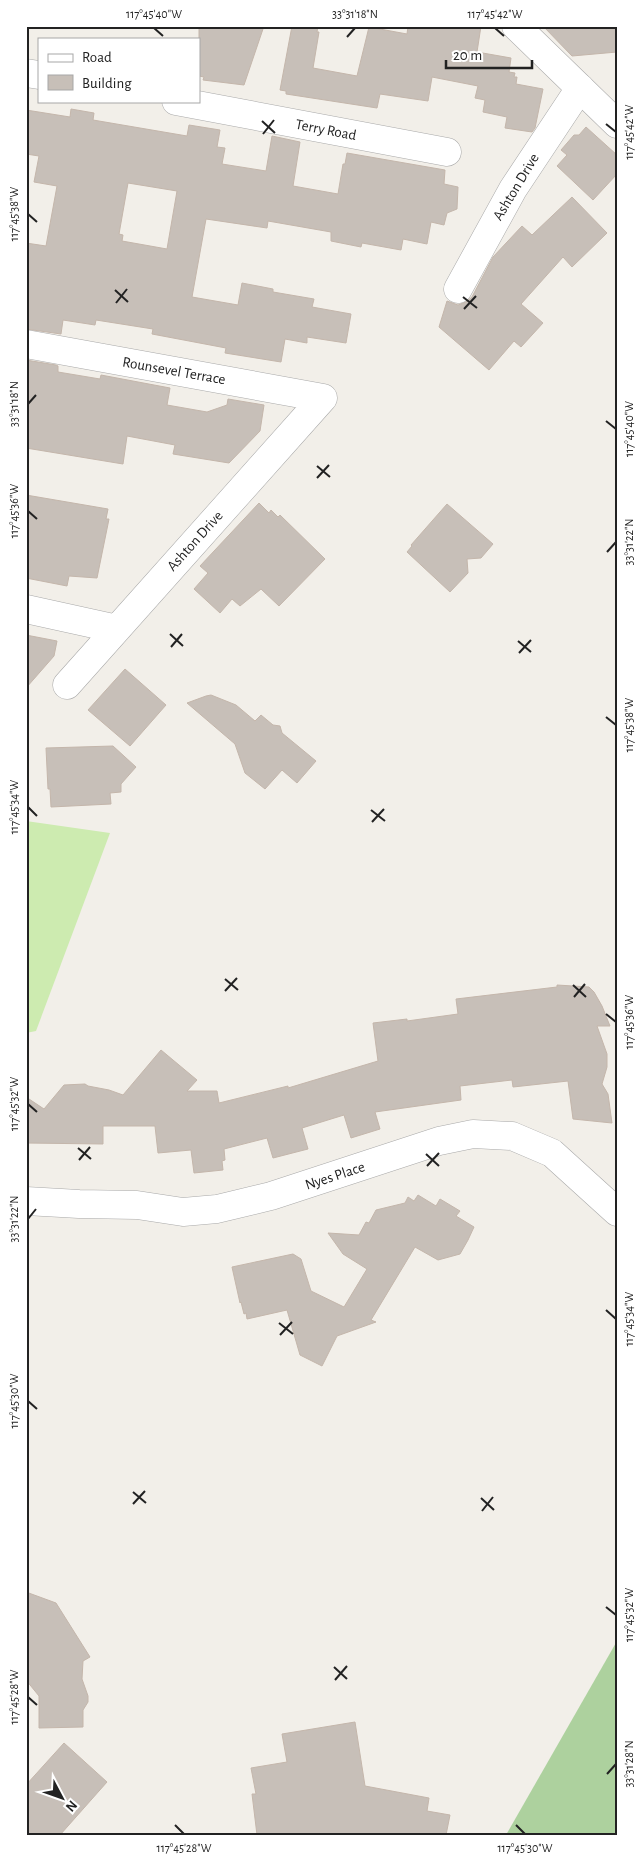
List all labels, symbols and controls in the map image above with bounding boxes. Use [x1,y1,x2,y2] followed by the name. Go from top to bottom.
[126,8,182,20] text: 117°45'40"W
[332,8,378,20] text: 33°31'18"N
[467,8,523,20] text: 117°45'42"W
[38,38,200,102] legend
[446,38,532,70] scale bar
[453,48,482,63] text: 20 m
[82,50,112,65] text: Road
[82,76,132,91] text: Building
[623,104,635,160] text: 117°45'42"W
[294,117,358,143] street label: Terry Road
[490,151,542,223] street label: Ashton Drive
[8,187,20,241] text: 117°45'38"W
[121,355,227,387] street label: Rounsevel Terrace
[8,381,20,427] text: 33°31'18"N
[623,401,635,457] text: 117°45'40"W
[8,484,20,538] text: 117°45'36"W
[164,508,226,574] street label: Ashton Drive
[623,519,635,565] text: 33°31'22"N
[623,698,635,752] text: 117°45'38"W
[8,779,20,834] text: 117°45'34"W
[623,995,635,1049] text: 117°45'36"W
[8,1077,20,1131] text: 117°45'32"W
[303,1159,367,1193] street label: Nyes Place
[8,1196,20,1242] text: 33°31'22"N
[623,1291,635,1346] text: 117°45'34"W
[8,1373,20,1429] text: 117°45'30"W
[623,1588,635,1642] text: 117°45'32"W
[8,1669,20,1724] text: 117°45'28"W
[623,1740,635,1788] text: 33°31'28"N
[38,1774,88,1824] north arrow
[63,1798,80,1814] text: N
[157,1842,212,1854] text: 117°45'28"W
[497,1842,553,1854] text: 117°45'30"W

